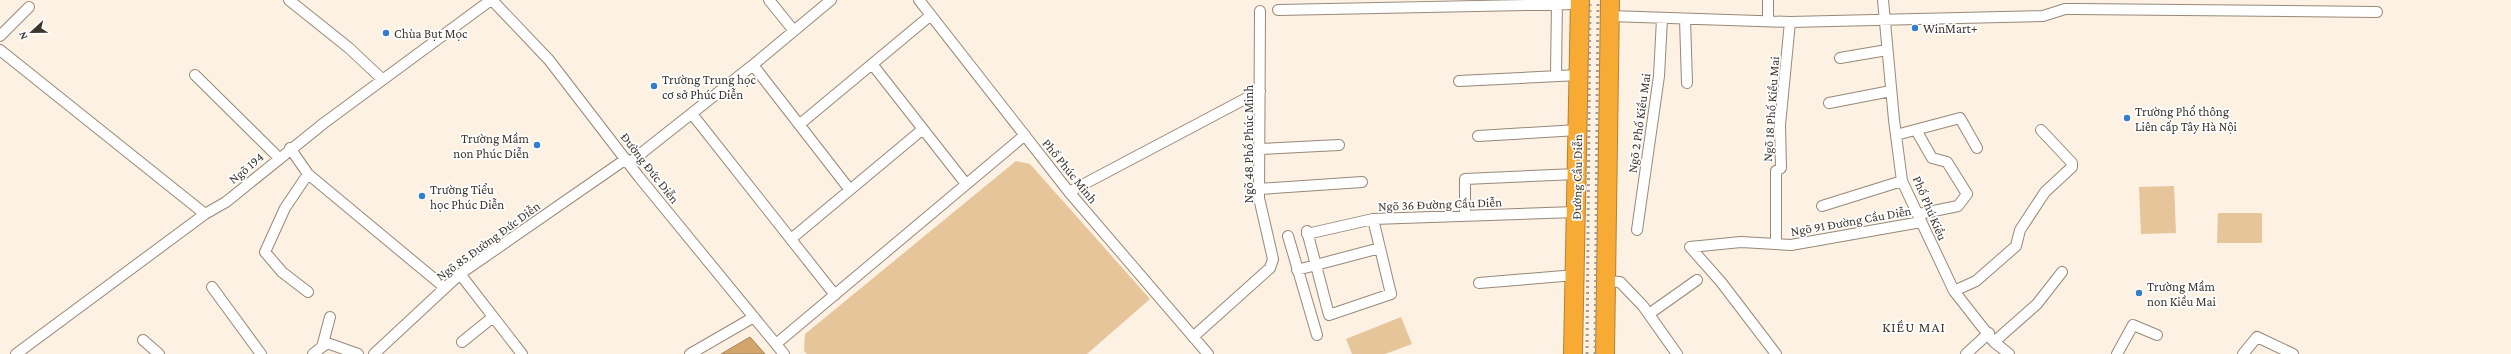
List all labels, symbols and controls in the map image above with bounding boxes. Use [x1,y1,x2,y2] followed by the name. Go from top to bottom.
[12,12,52,52] north arrow
[1923,21,1978,36] place label: WinMart+
[1910,23,1920,33] marker: WinMart+
[394,26,468,41] place label: Chùa Bụt Mọc
[381,28,391,38] marker: Chùa Bụt Mọc
[16,30,30,41] text: N
[1760,55,1782,162] street label: Ngõ 18 Phố Kiều Mai
[662,72,756,102] place label: Trường Trung học cơ sở Phúc Diễn
[1625,72,1654,174] street label: Ngõ 2 Phố Kiều Mai
[649,81,659,91] marker: Trường Trung học cơ sở Phúc Diễn
[1241,85,1256,203] street label: Ngõ 48 Phố Phúc Minh
[2135,104,2238,134] place label: Trường Phổ thông Liên cấp Tây Hà Nội
[2122,113,2132,123] marker: Trường Phổ thông Liên cấp Tây Hà Nội
[618,130,682,206] street label: Đường Đức Diễn
[453,131,530,161] place label: Trường Mầm non Phúc Diễn
[1569,134,1585,220] street label: Đường Cầu Diễn
[1039,136,1101,206] street label: Phố Phúc Minh
[532,140,542,150] marker: Trường Mầm non Phúc Diễn
[225,149,267,187] street label: Ngõ 194
[1910,173,1950,243] street label: Phố Phú Kiều
[430,182,504,212] place label: Trường Tiểu học Phúc Diễn
[417,191,427,201] marker: Trường Tiểu học Phúc Diễn
[1378,194,1502,214] street label: Ngõ 36 Đường Cầu Diễn
[433,198,543,284] street label: Ngõ 85 Đường Đức Diễn
[1789,203,1913,239] street label: Ngõ 91 Đường Cầu Diễn
[2147,279,2217,309] place label: Trường Mầm non Kiều Mai
[2134,288,2144,298] marker: Trường Mầm non Kiều Mai
[1882,319,1946,335] district label: KIỀU MAI

